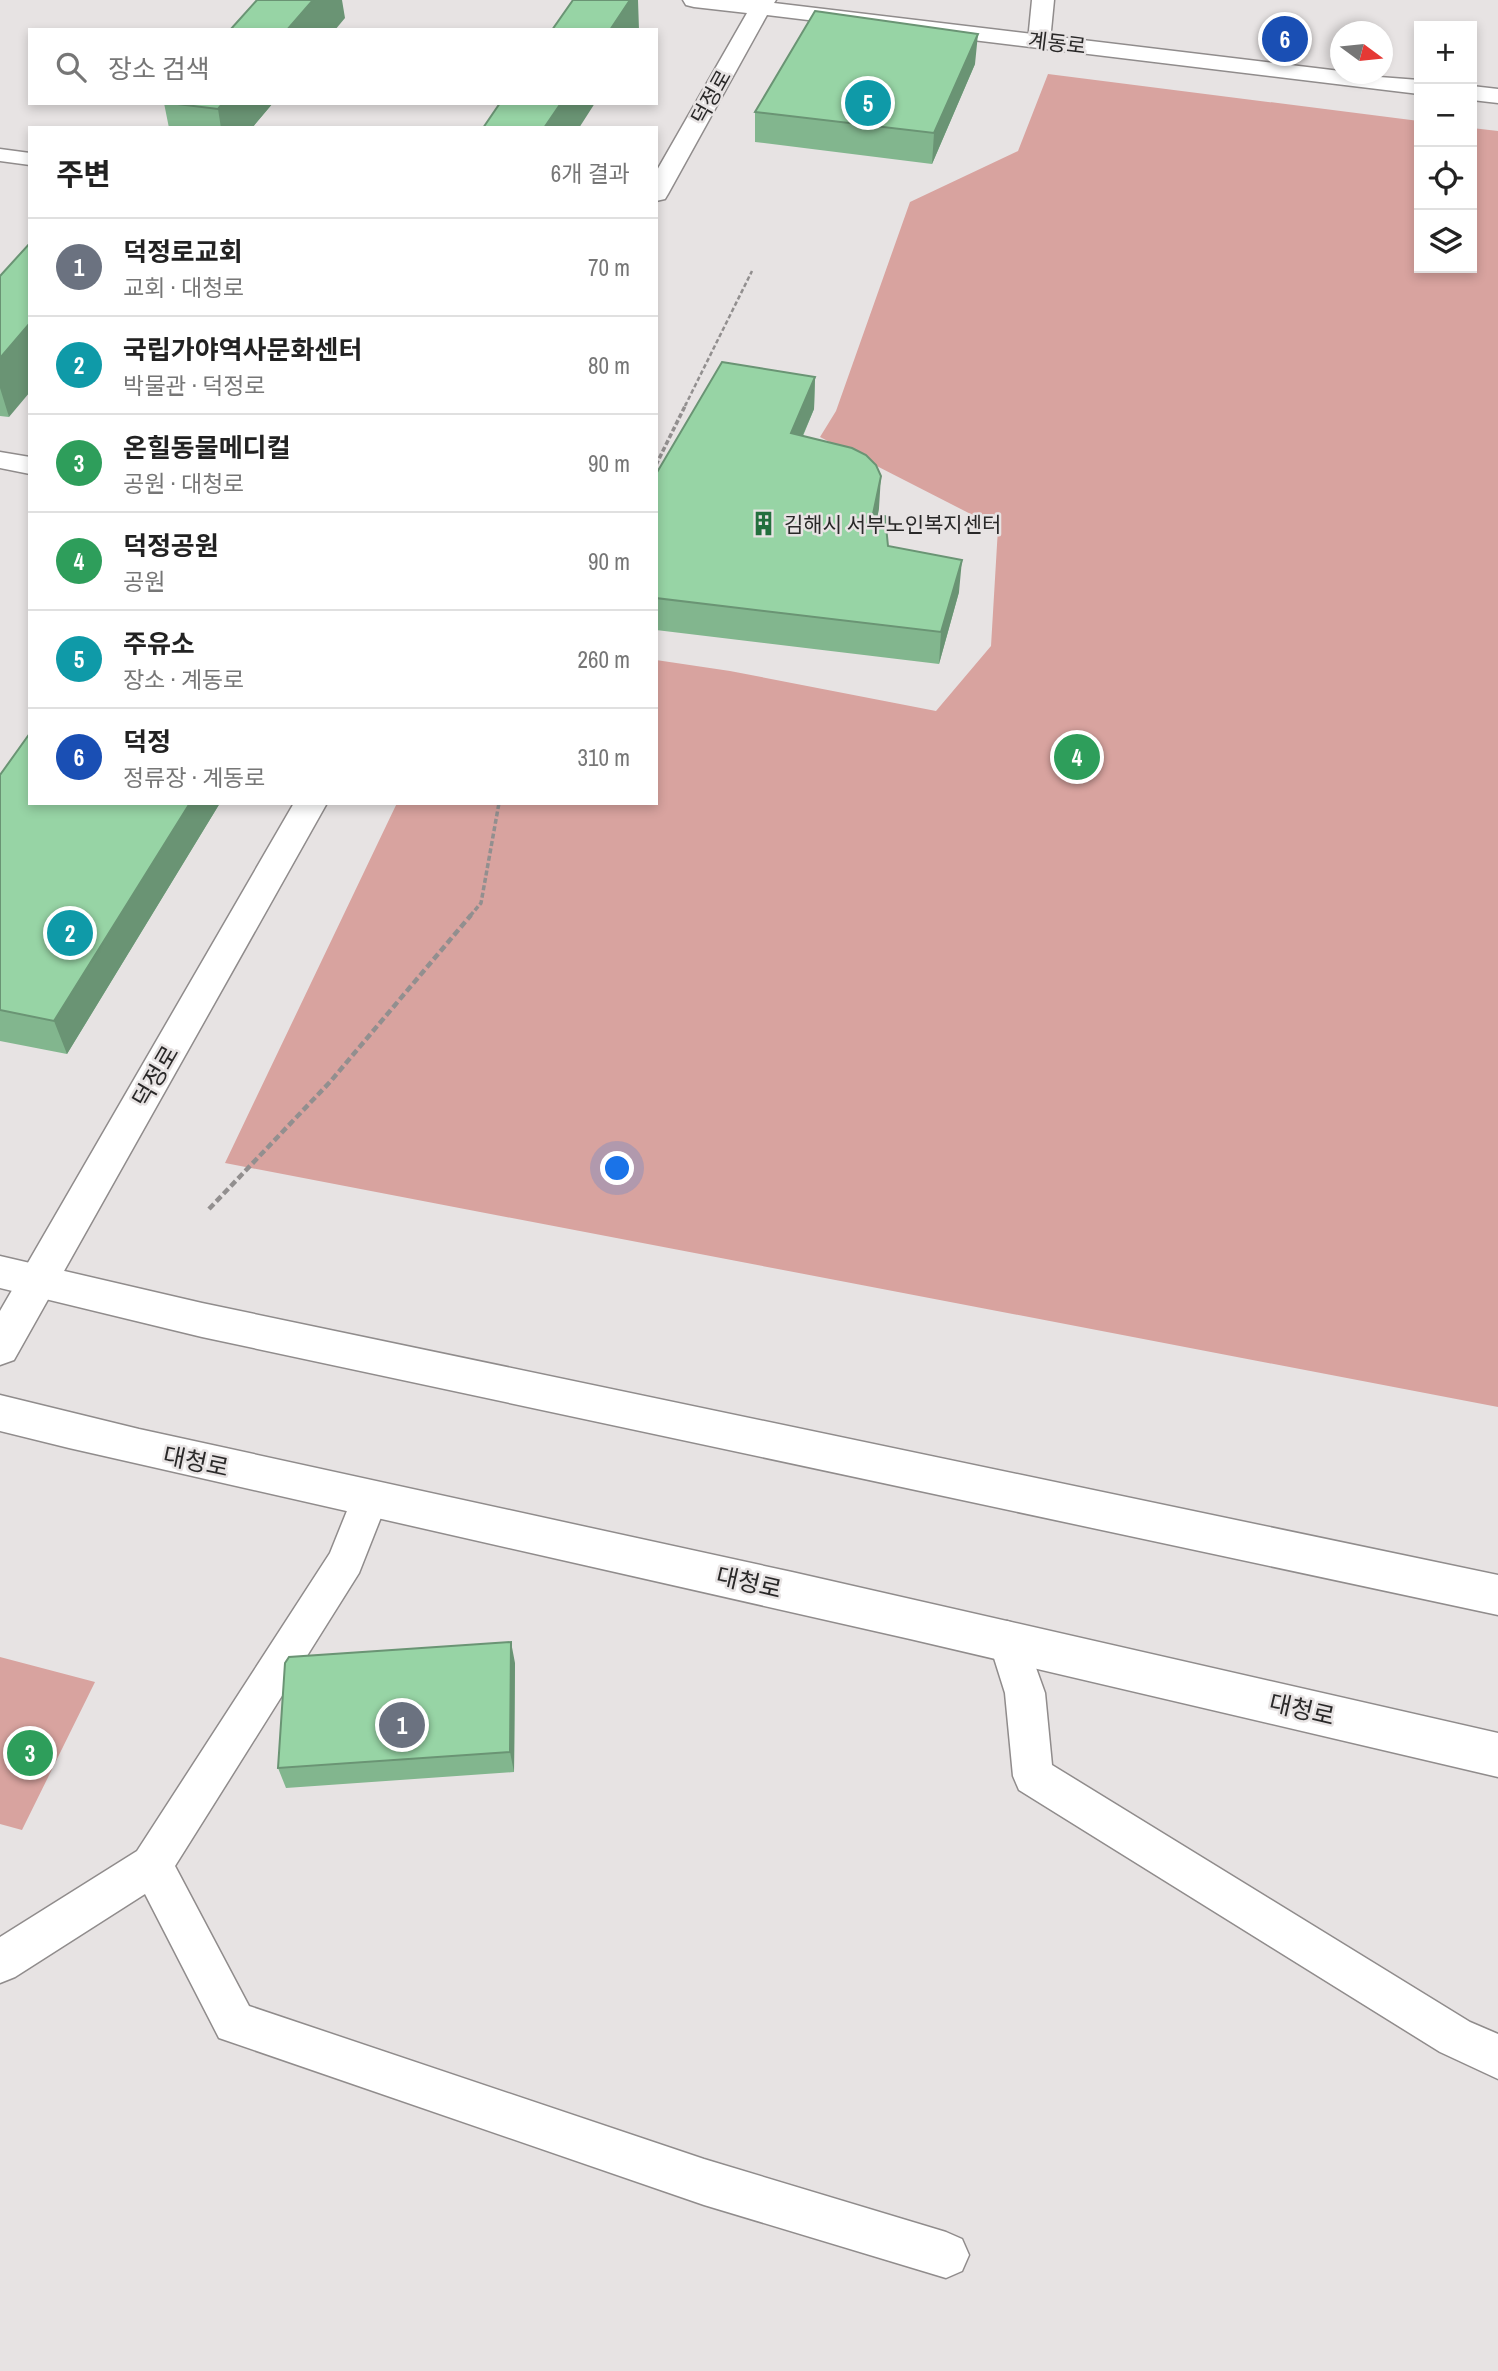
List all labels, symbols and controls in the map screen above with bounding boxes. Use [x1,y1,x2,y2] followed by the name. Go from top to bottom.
[1262,13,1308,65] pin: 6
[1330,21,1393,84] north arrow
[1414,21,1477,273] map controls
[1414,21,1477,84] button: +
[1026,25,1088,61] street label: 계동로
[28,28,658,105] search box
[52,48,90,86] icon: search
[108,51,210,86] text: 장소 검색
[684,65,738,129] street label: 덕정로
[845,77,891,129] pin: 5
[1414,84,1477,147] button: −
[1414,147,1477,210] button: locate
[56,154,111,194] text: 주변
[551,158,630,189] text: 6개 결과
[1414,210,1477,273] button: layers
[123,234,243,269] text: 덕정로교회
[74,252,84,283] text: 1
[588,252,630,283] text: 70 m
[123,272,245,303] text: 교회 · 대청로
[123,332,362,367] text: 국립가야역사문화센터
[74,350,84,381] text: 2
[588,350,630,381] text: 80 m
[123,370,266,401] text: 박물관 · 덕정로
[123,430,290,465] text: 온힐동물메디컬
[74,448,84,479] text: 3
[588,448,630,479] text: 90 m
[123,468,245,499] text: 공원 · 대청로
[750,510,778,538] building icon: 김해시 서부노인복지센터
[784,510,1001,539] place label: 김해시 서부노인복지센터
[123,528,219,563] text: 덕정공원
[74,546,84,577] text: 4
[588,546,630,577] text: 90 m
[123,566,165,597] text: 공원
[123,626,195,661] text: 주유소
[74,644,84,675] text: 5
[578,644,630,675] text: 260 m
[123,664,245,695] text: 장소 · 계동로
[123,724,171,759] text: 덕정
[1054,731,1100,783] pin: 4
[74,742,84,773] text: 6
[578,742,630,773] text: 310 m
[123,762,266,793] text: 정류장 · 계동로
[47,907,93,959] pin: 2
[125,1039,185,1113] street label: 덕정로
[600,1151,634,1185] your location
[160,1438,232,1484] street label: 대청로
[713,1559,785,1605] street label: 대청로
[1266,1686,1338,1732] street label: 대청로
[379,1699,425,1751] pin: 1
[7,1727,53,1779] pin: 3

